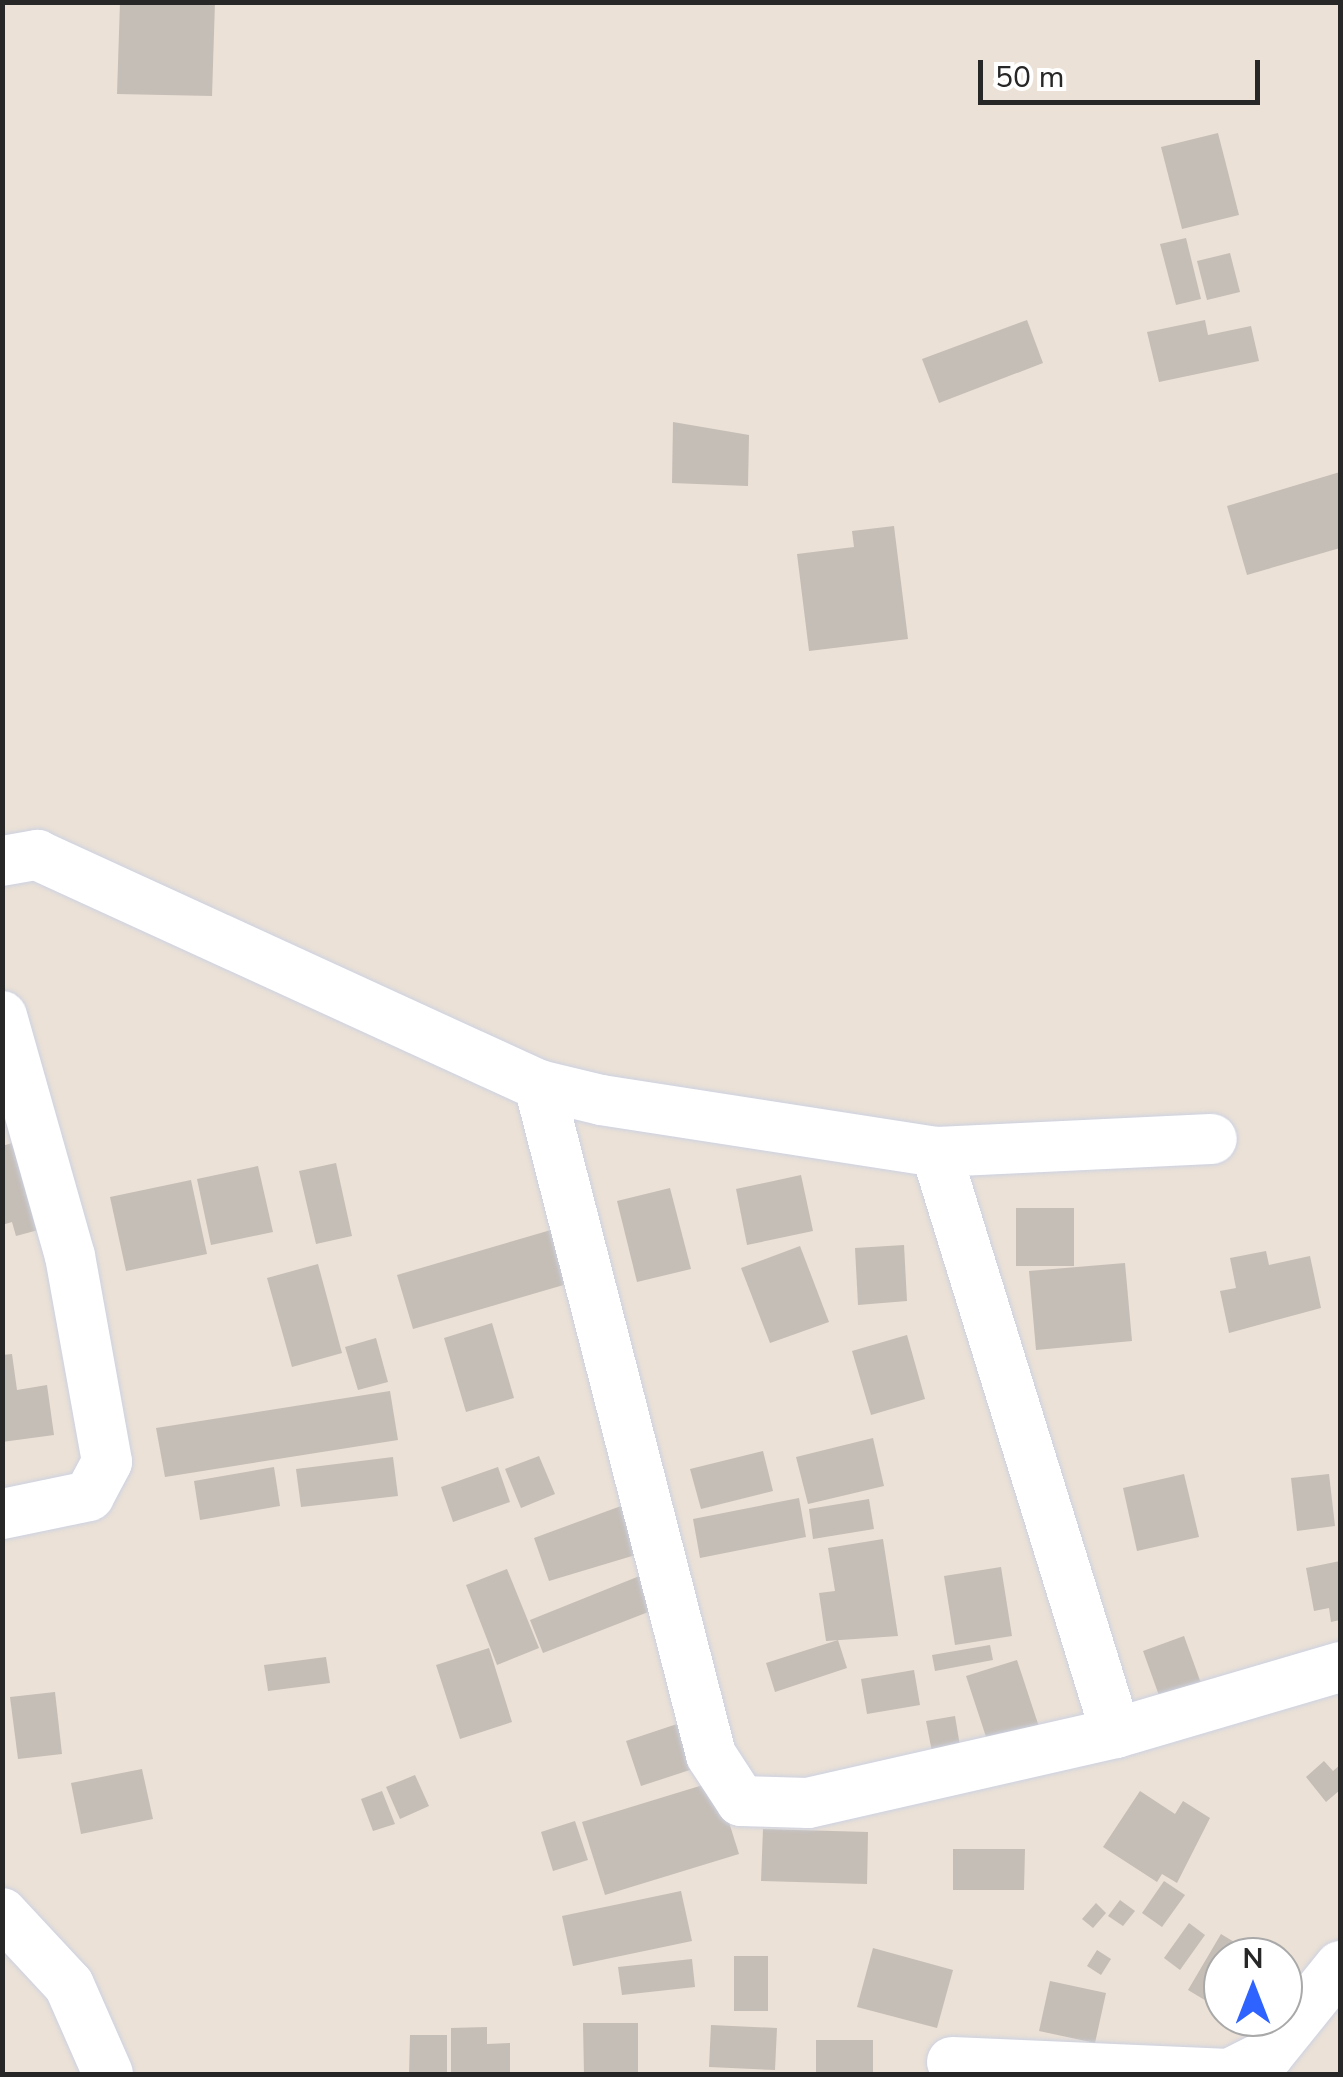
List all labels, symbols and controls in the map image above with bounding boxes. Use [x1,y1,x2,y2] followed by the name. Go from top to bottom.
[983,40,1266,102] scale bar
[995,57,1064,98] text: 50 m
[1203,1937,1303,2037] north arrow
[1243,1940,1263,1978] text: N

